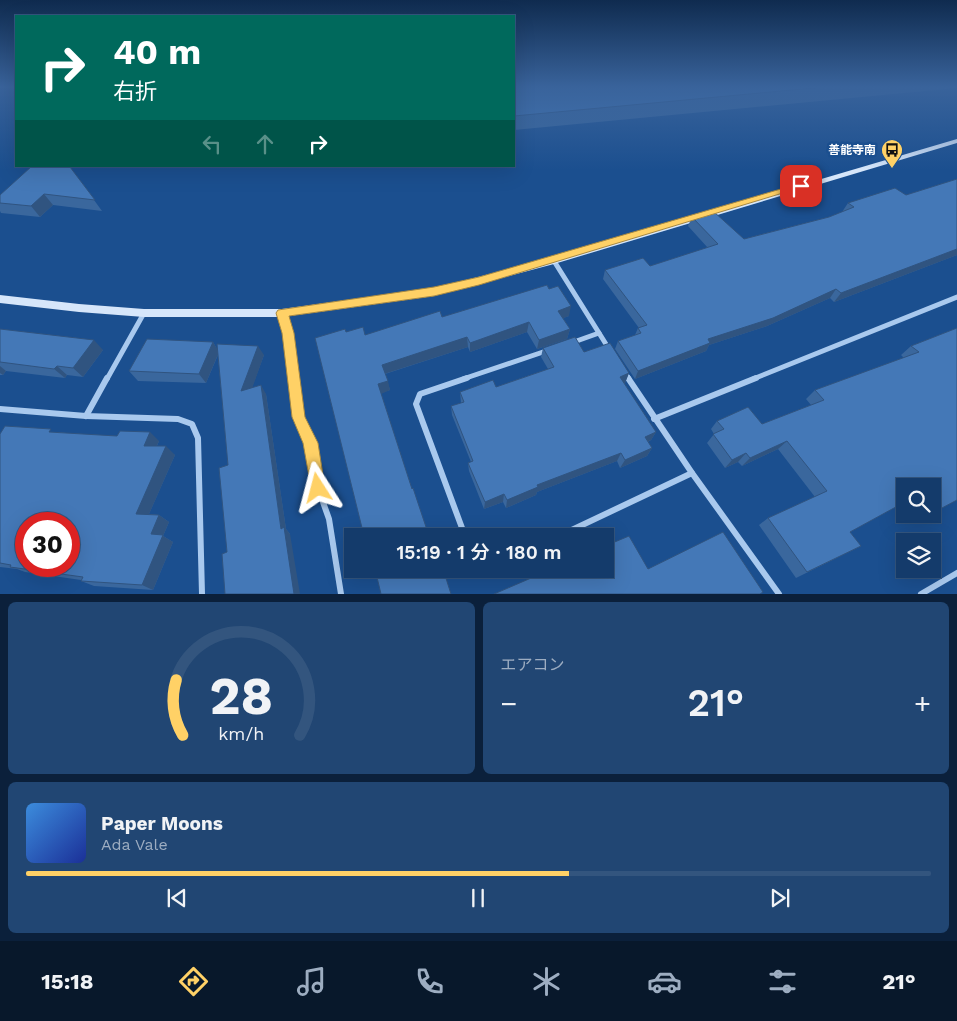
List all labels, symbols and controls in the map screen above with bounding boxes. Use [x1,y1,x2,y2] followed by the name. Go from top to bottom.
[113,31,201,73] text: 40 m
[30,35,95,100] icon: right
[113,79,157,104] text: 右折
[198,130,226,158] icon: left
[251,130,279,158] icon: ahead
[304,130,332,158] icon: right
[880,138,904,169] bus stop icon: 善能寺南
[828,143,876,157] place label: 善能寺南
[780,165,822,207] pin
[787,172,815,200] icon: arrive
[291,461,343,513] position arrow
[896,478,941,578] map controls
[896,478,941,523] button: search
[15,512,80,577] speed limit sign: 30
[896,533,941,578] button: layers
[396,541,562,564] text: 15:19 · 1 分 · 180 m
[501,655,565,674] text: エアコン
[209,666,273,727] text: 28
[687,681,744,725] text: 21°
[501,687,517,720] text: −
[914,687,931,720] text: +
[218,723,264,744] text: km/h
[101,812,223,835] text: Paper Moons
[101,835,168,854] text: Ada Vale
[163,884,191,912] icon: previous
[464,884,492,912] icon: pause
[766,884,794,912] icon: next
[176,964,211,999] icon: directions
[294,964,329,999] icon: music
[412,964,447,999] icon: phone
[529,964,564,999] icon: climate
[647,964,682,999] icon: car
[765,964,800,999] icon: filters
[41,969,94,994] text: 15:18
[882,969,916,994] text: 21°

